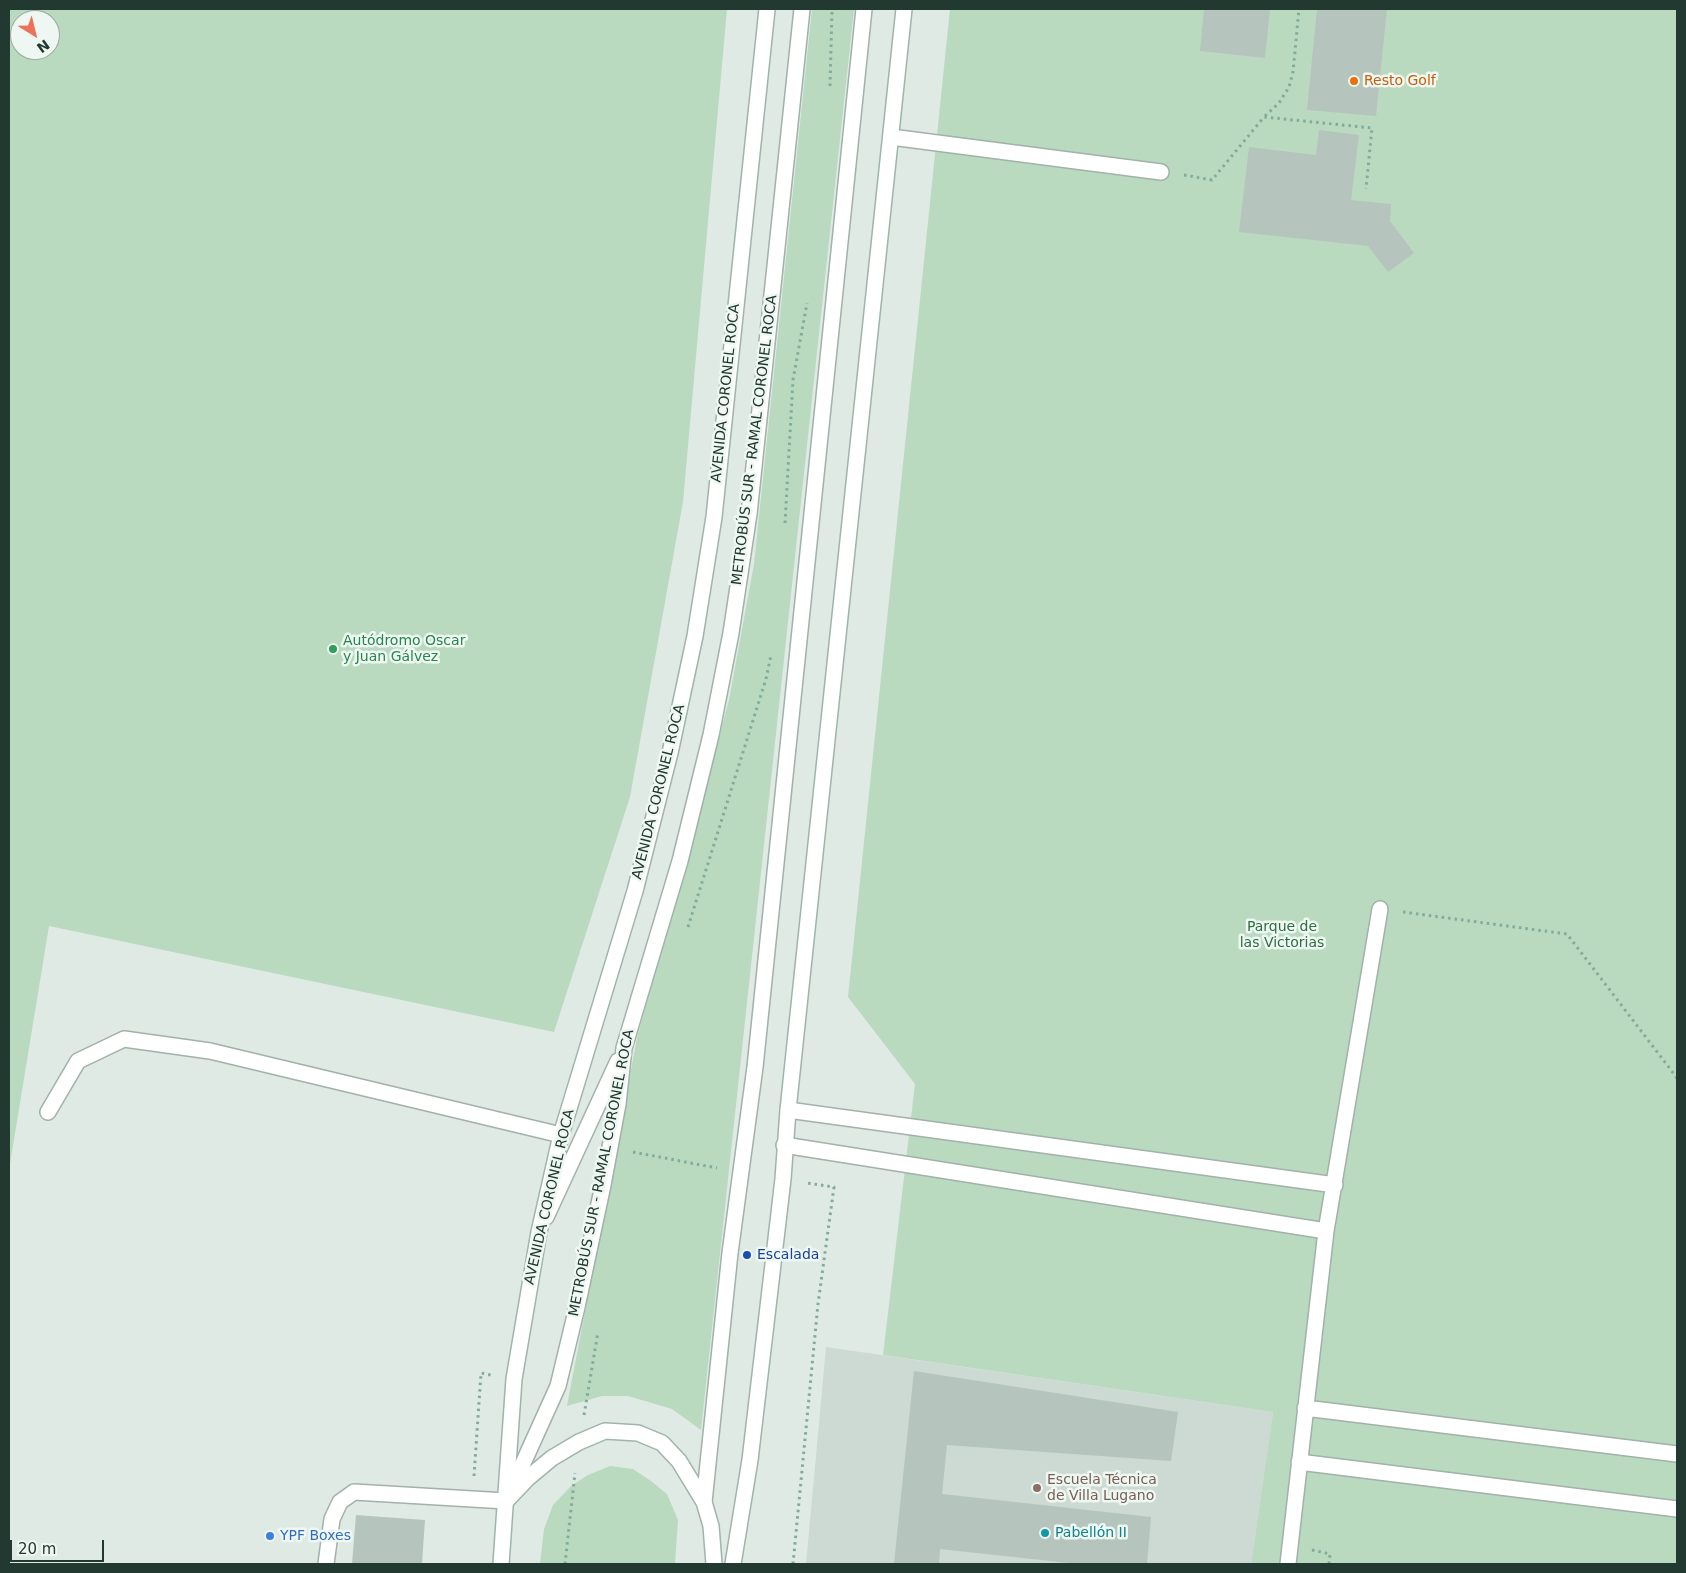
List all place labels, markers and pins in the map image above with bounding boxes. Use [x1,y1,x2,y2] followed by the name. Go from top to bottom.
[1364,73,1436,89] place label: Resto Golf
[1348,75,1360,87] marker: Resto Golf
[343,633,465,666] place label: Autódromo Oscar y Juan Gálvez
[327,643,339,655] marker: Autódromo Oscar y Juan Gálvez
[757,1247,819,1263] place label: Escalada
[741,1249,753,1261] marker: Escalada
[1047,1472,1157,1504] place label: Escuela Técnica de Villa Lugano
[1031,1482,1043,1494] marker: Escuela Técnica de Villa Lugano
[1055,1525,1127,1541] place label: Pabellón II
[1039,1527,1051,1539] marker: Pabellón II
[280,1528,351,1544] place label: YPF Boxes
[264,1530,276,1542] marker: YPF Boxes

